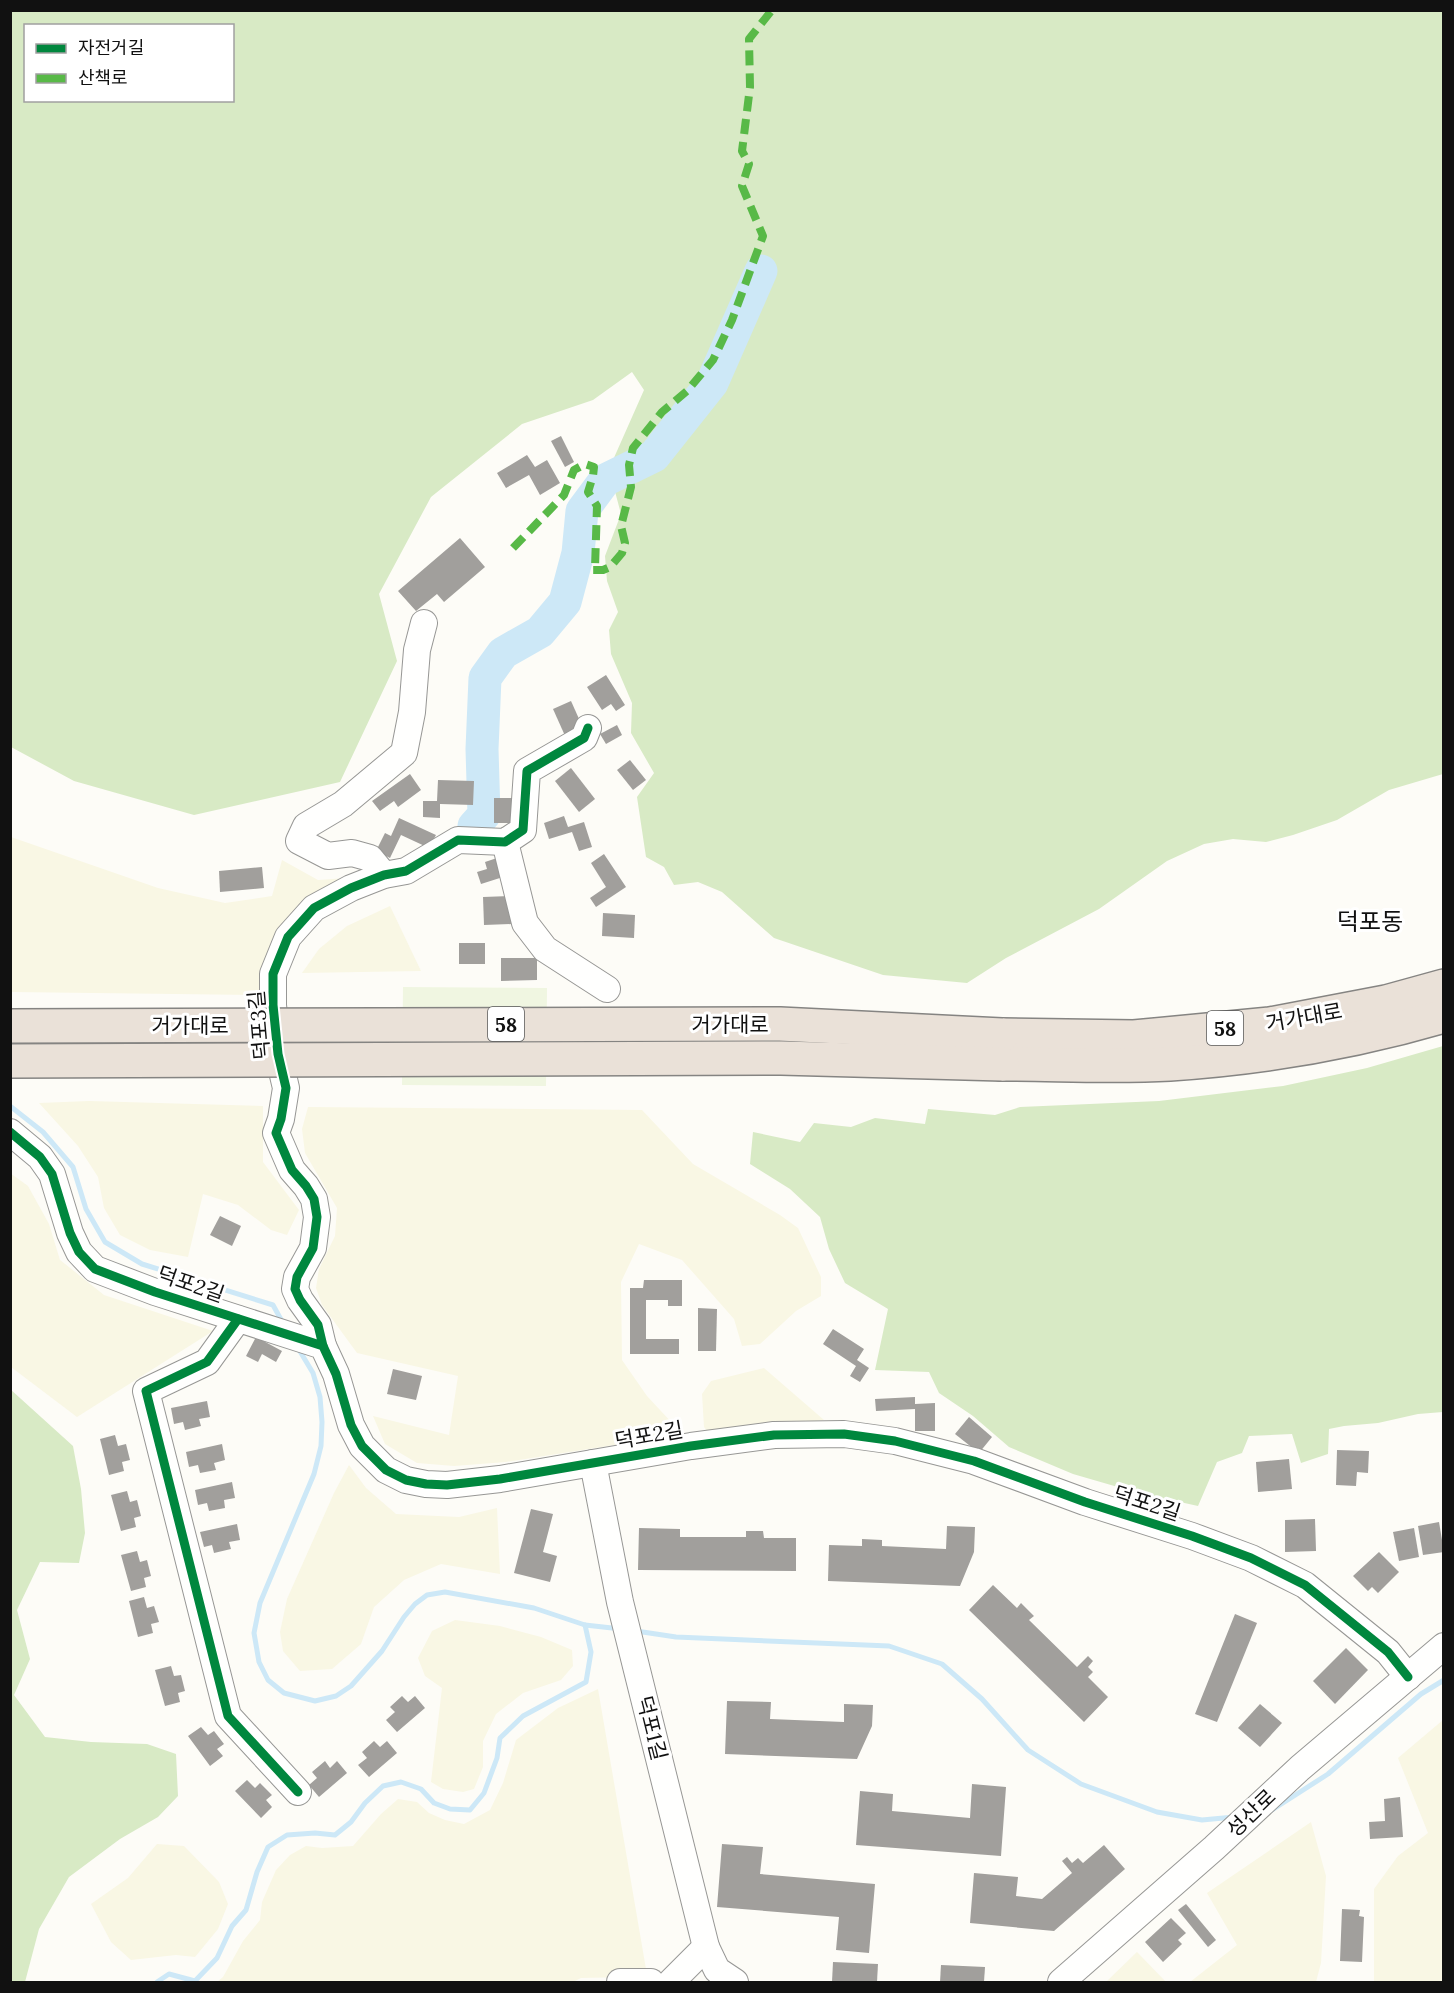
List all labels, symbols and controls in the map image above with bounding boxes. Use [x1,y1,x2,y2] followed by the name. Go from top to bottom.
[24,24,234,102] legend
[78,36,144,59] text: 자전거길
[78,66,128,89] text: 산책로
[1337,906,1403,937] district label: 덕포동
[243,989,275,1061] street label: 덕포3길
[1264,997,1344,1037] street label: 거가대로
[488,1007,524,1041] road number: 58
[691,1011,769,1038] street label: 거가대로
[1207,1011,1243,1045] road number: 58
[151,1012,229,1039] street label: 거가대로
[154,1260,228,1308] street label: 덕포2길
[613,1416,685,1454] street label: 덕포2길
[1110,1479,1184,1527] street label: 덕포2길
[631,1693,673,1763] street label: 덕포1길
[1221,1783,1281,1843] street label: 성산로

